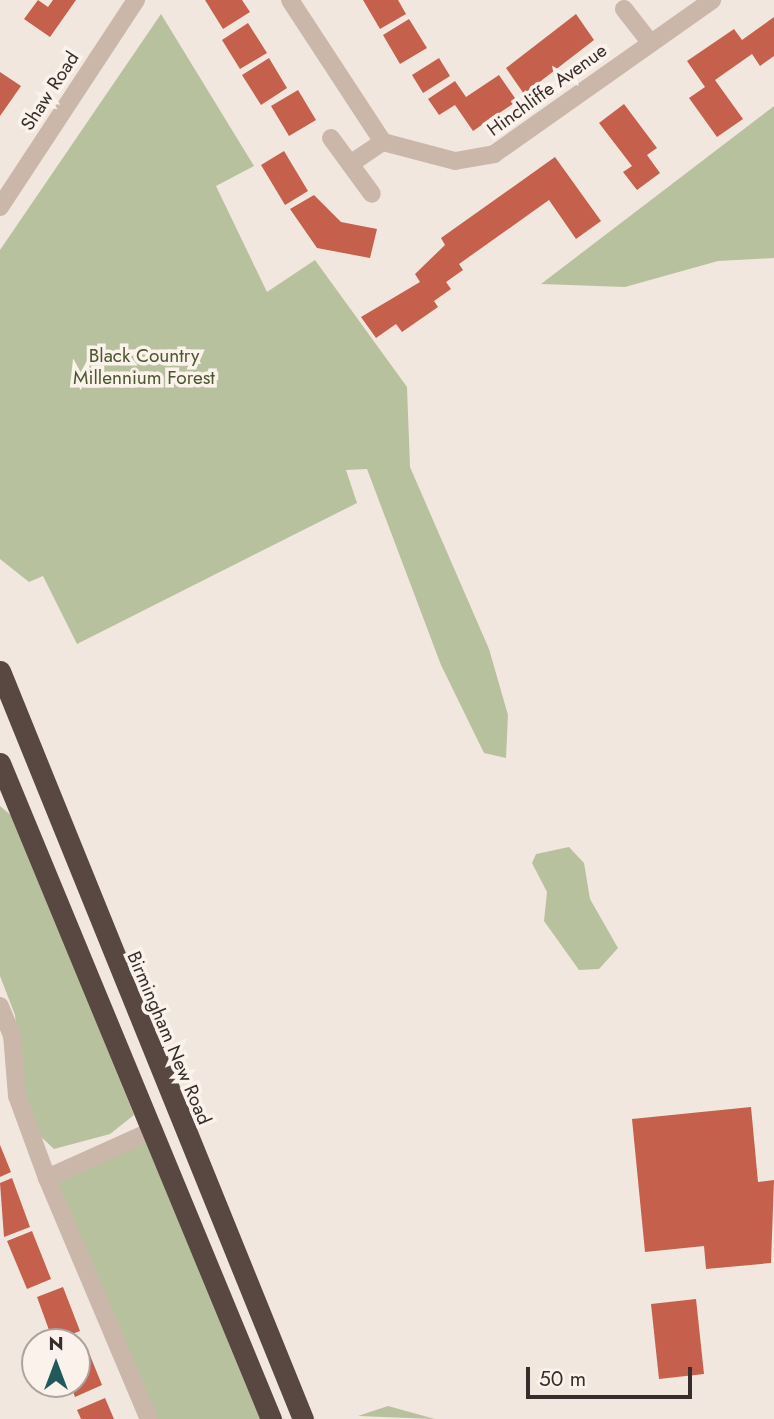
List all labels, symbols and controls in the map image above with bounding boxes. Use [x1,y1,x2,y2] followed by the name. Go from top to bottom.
[483,39,611,141] street label: Hinchliffe Avenue
[16,47,84,135] street label: Shaw Road
[73,345,215,389] park label: Black Country Millennium Forest
[122,948,216,1128] street label: Birmingham New Road
[21,1328,91,1398] north arrow
[48,1330,64,1357] text: N
[529,1352,695,1396] scale bar
[539,1364,586,1394] text: 50 m

